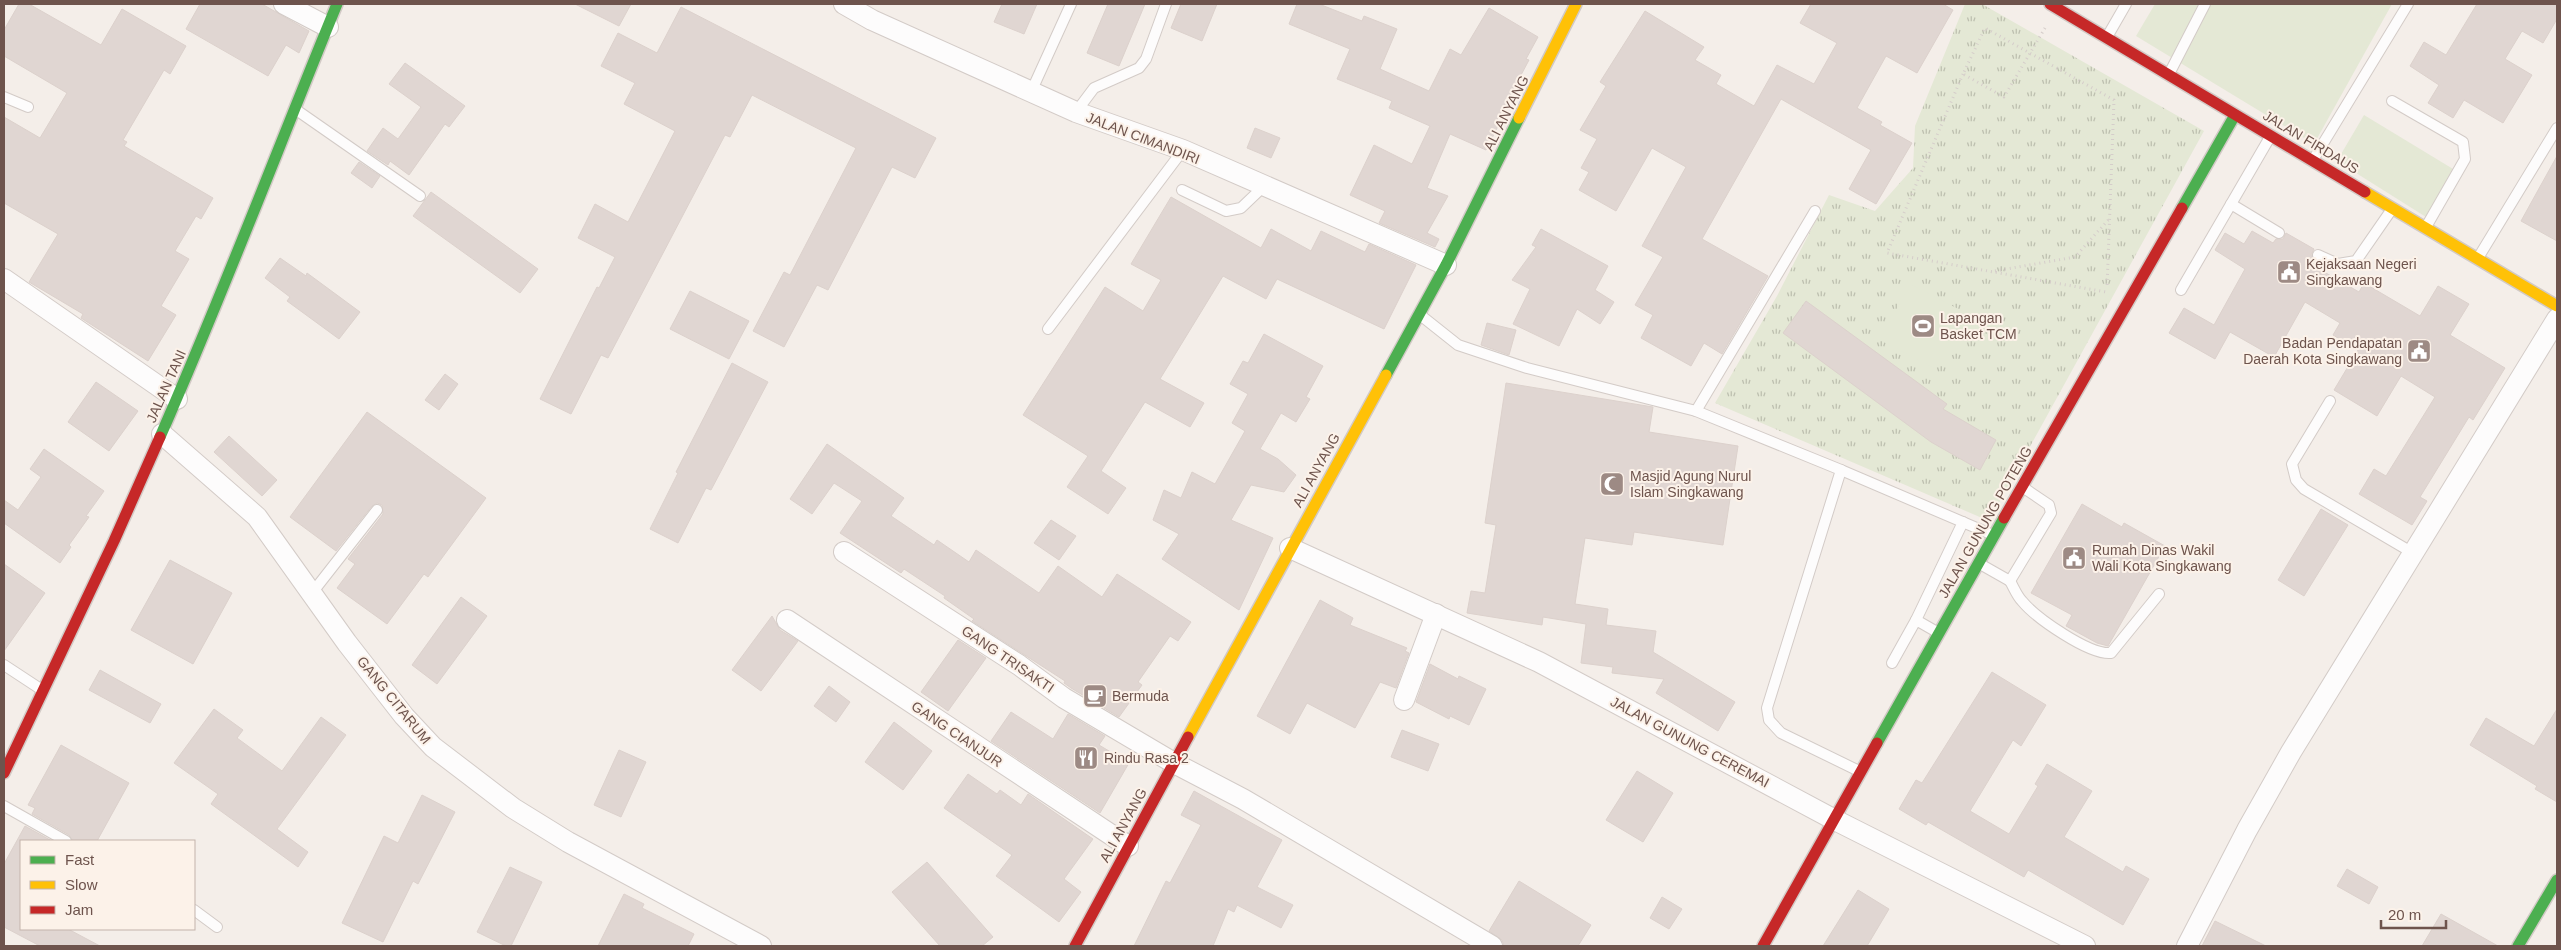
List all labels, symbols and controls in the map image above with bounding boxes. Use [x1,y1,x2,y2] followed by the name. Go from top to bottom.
[1480,73,1532,153] street label: ALI ANYANG
[2260,107,2362,177] street label: JALAN FIRDAUS
[1084,109,1202,167] street label: JALAN CIMANDIRI
[2306,256,2417,288] place label: Kejaksaan Negeri Singkawang
[2276,259,2302,285] public building icon: Kejaksaan Negeri Singkawang
[1940,310,2017,342] place label: Lapangan Basket TCM
[1910,313,1936,339] sports icon: Lapangan Basket TCM
[2243,335,2402,367] place label: Badan Pendapatan Daerah Kota Singkawang
[2406,338,2432,364] public building icon: Badan Pendapatan Daerah Kota Singkawang
[143,347,189,425] street label: JALAN TANI
[1289,430,1343,510] street label: ALI ANYANG
[1935,443,2035,601] street label: JALAN GUNUNG POTENG
[1630,468,1751,500] place label: Masjid Agung Nurul Islam Singkawang
[1599,471,1625,497] mosque icon: Masjid Agung Nurul Islam Singkawang
[2092,542,2232,574] place label: Rumah Dinas Wakil Wali Kota Singkawang
[2061,545,2087,571] public building icon: Rumah Dinas Wakil Wali Kota Singkawang
[959,622,1057,696] street label: GANG TRISAKTI
[354,653,434,747] street label: GANG CITARUM
[1082,683,1108,709] cafe icon: Bermuda
[1112,688,1169,704] place label: Bermuda
[1608,693,1772,791] street label: JALAN GUNUNG CEREMAI
[909,698,1005,770] street label: GANG CIANJUR
[1073,745,1099,771] restaurant icon: Rindu Rasa 2
[1104,750,1189,766] place label: Rindu Rasa 2
[1096,785,1150,865] street label: ALI ANYANG
[20,840,195,930] legend
[65,851,95,868] text: Fast
[65,876,98,893] text: Slow
[2381,898,2446,930] scale bar
[65,901,93,918] text: Jam
[2388,906,2421,923] text: 20 m

